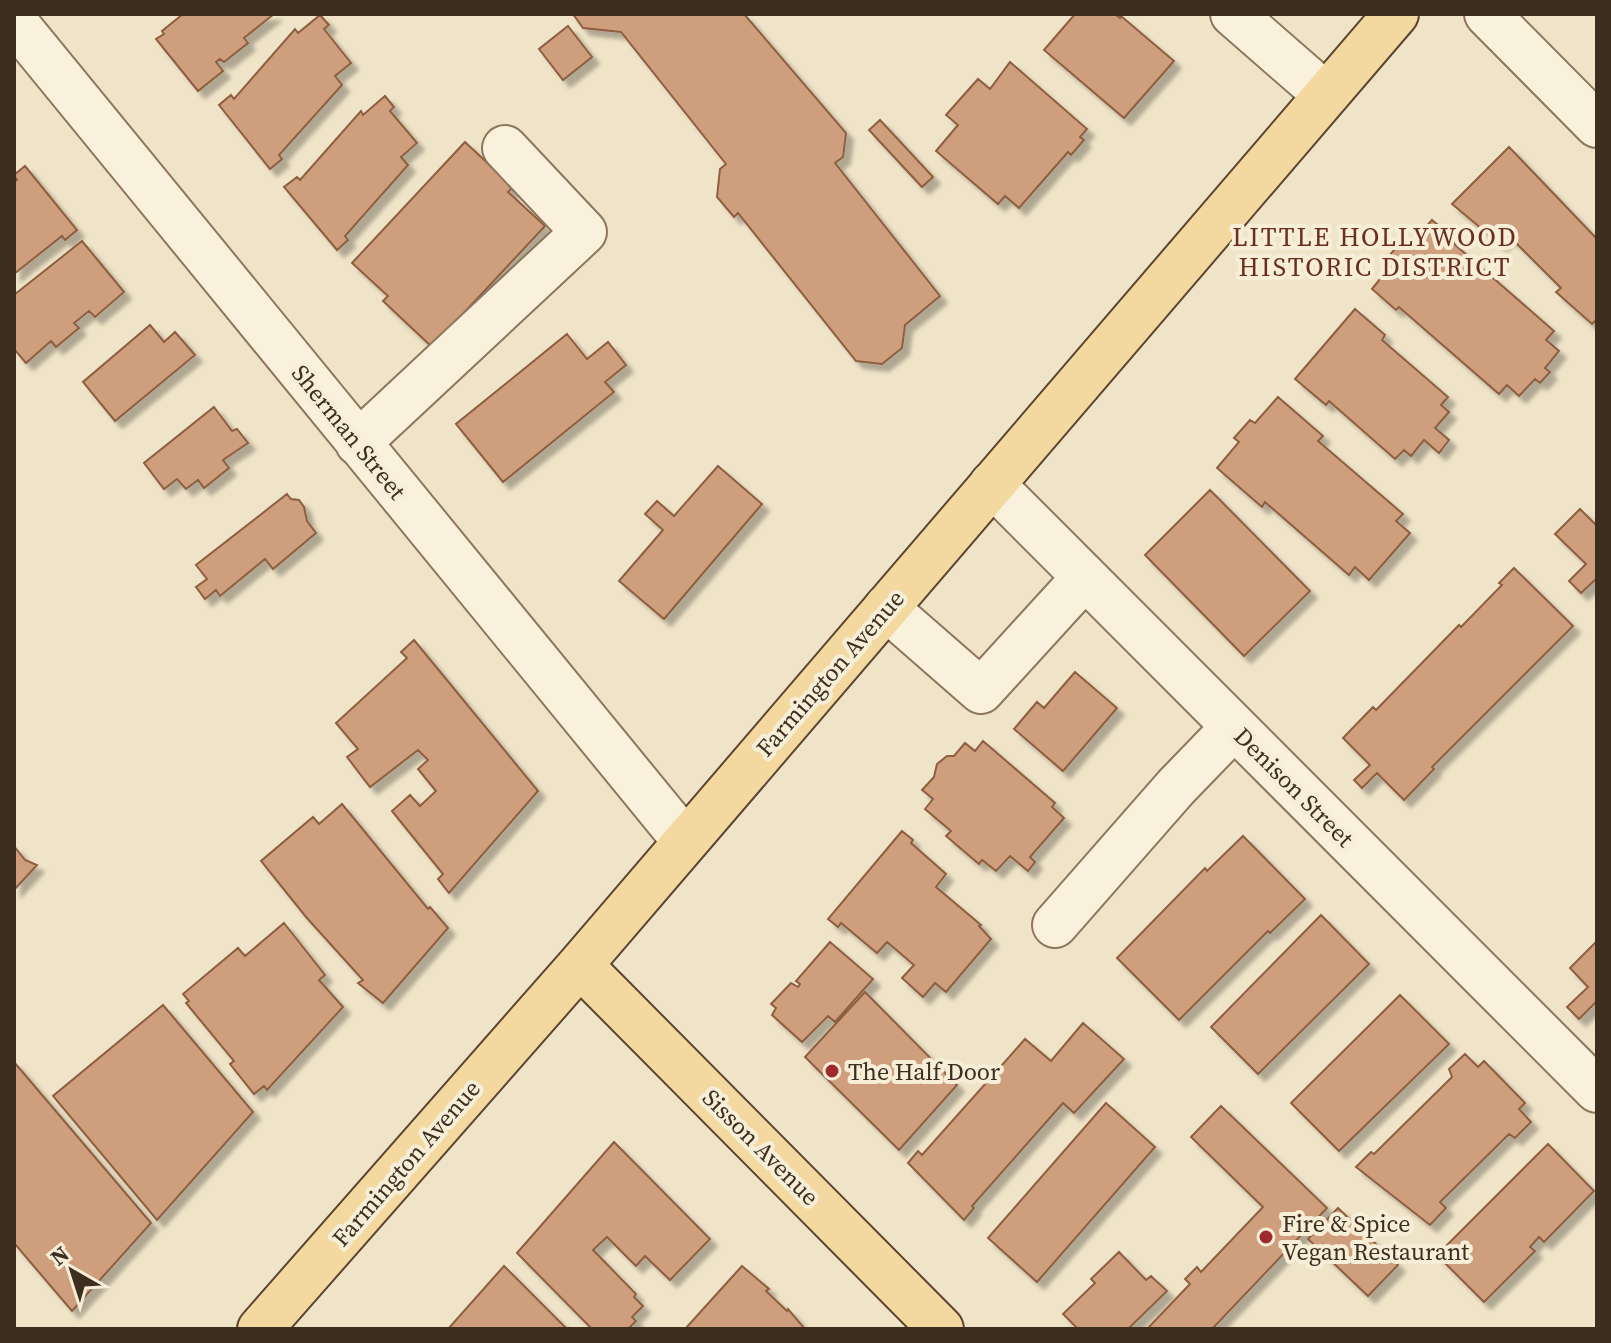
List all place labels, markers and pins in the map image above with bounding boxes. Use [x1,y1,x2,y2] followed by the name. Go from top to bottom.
[848,1055,1000,1088] place label: The Half Door
[823,1062,841,1080] marker: The Half Door
[1282,1207,1469,1268] place label: Fire & Spice Vegan Restaurant
[1257,1228,1275,1246] marker: Fire & Spice Vegan Restaurant

